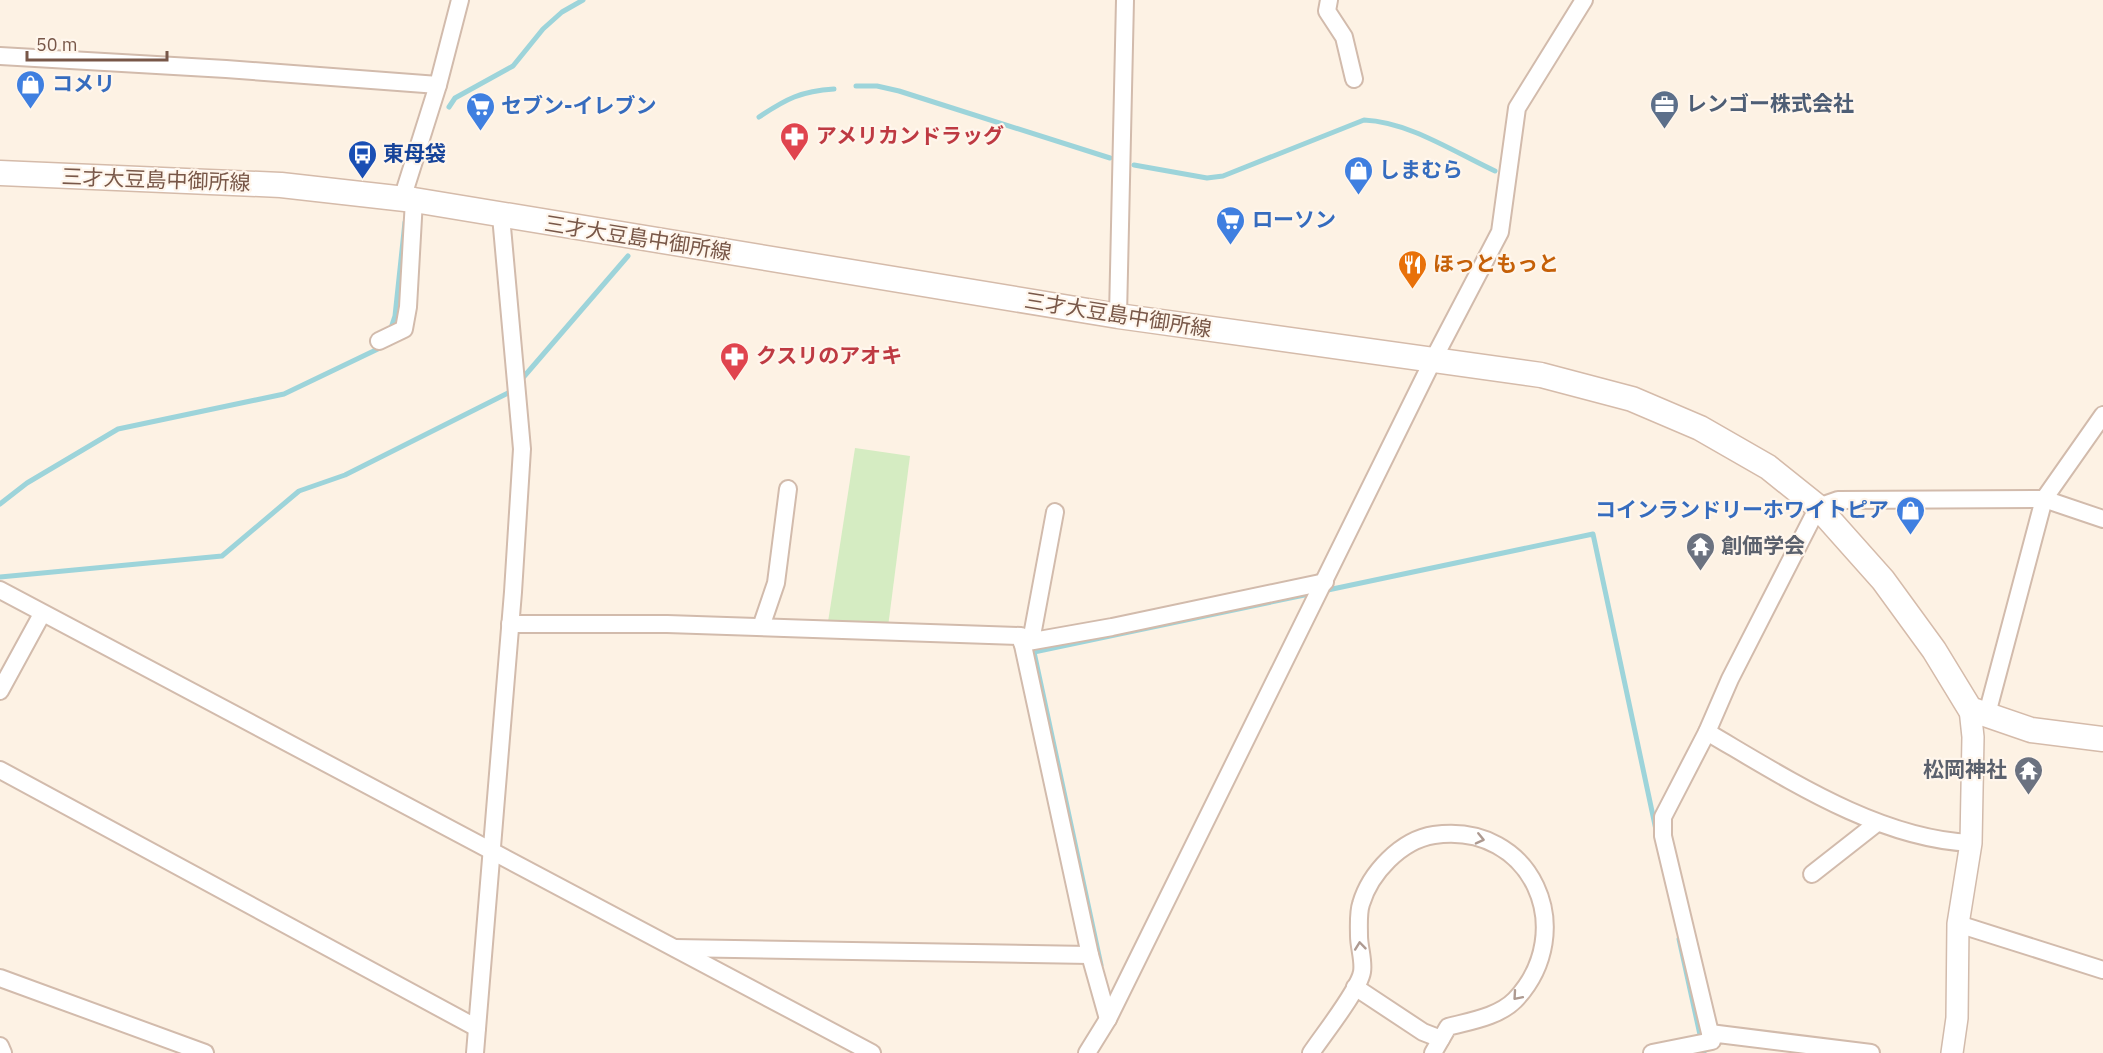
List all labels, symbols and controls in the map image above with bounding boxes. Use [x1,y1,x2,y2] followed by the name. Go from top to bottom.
[27,24,166,62] scale bar
[36,33,78,56] text: 50 m
[15,68,47,110] shop icon: コメリ
[52,69,115,97] place label: コメリ
[1649,88,1681,130] office icon: レンゴー株式会社
[1686,89,1854,117] place label: レンゴー株式会社
[464,90,496,132] supermarket icon: セブン-イレブン
[501,91,656,119] place label: セブン-イレブン
[779,120,811,162] pharmacy icon: アメリカンドラッグ
[816,121,1004,149] place label: アメリカンドラッグ
[346,138,378,180] bus stop icon: 東母袋
[383,139,446,167] place label: 東母袋
[1342,154,1374,196] shop icon: しまむら
[1379,155,1463,183] place label: しまむら
[61,162,251,196] street label: 三才大豆島中御所線
[1215,204,1247,246] supermarket icon: ローソン
[1252,205,1336,233] place label: ローソン
[543,208,734,266] street label: 三才大豆島中御所線
[1396,248,1428,290] restaurant icon: ほっともっと
[1433,249,1559,277] place label: ほっともっと
[1023,285,1214,343] street label: 三才大豆島中御所線
[719,340,751,382] pharmacy icon: クスリのアオキ
[756,341,902,369] place label: クスリのアオキ
[1894,494,1926,536] shop icon: コインランドリーホワイトピア
[1595,495,1889,523] place label: コインランドリーホワイトピア
[1684,530,1716,572] temple icon: 創価学会
[1721,531,1805,559] place label: 創価学会
[2012,754,2044,796] temple icon: 松岡神社
[1923,755,2007,783] place label: 松岡神社
[1475,832,1485,845] one-way arrow
[1354,942,1367,951] one-way arrow
[1513,989,1524,999] one-way arrow

